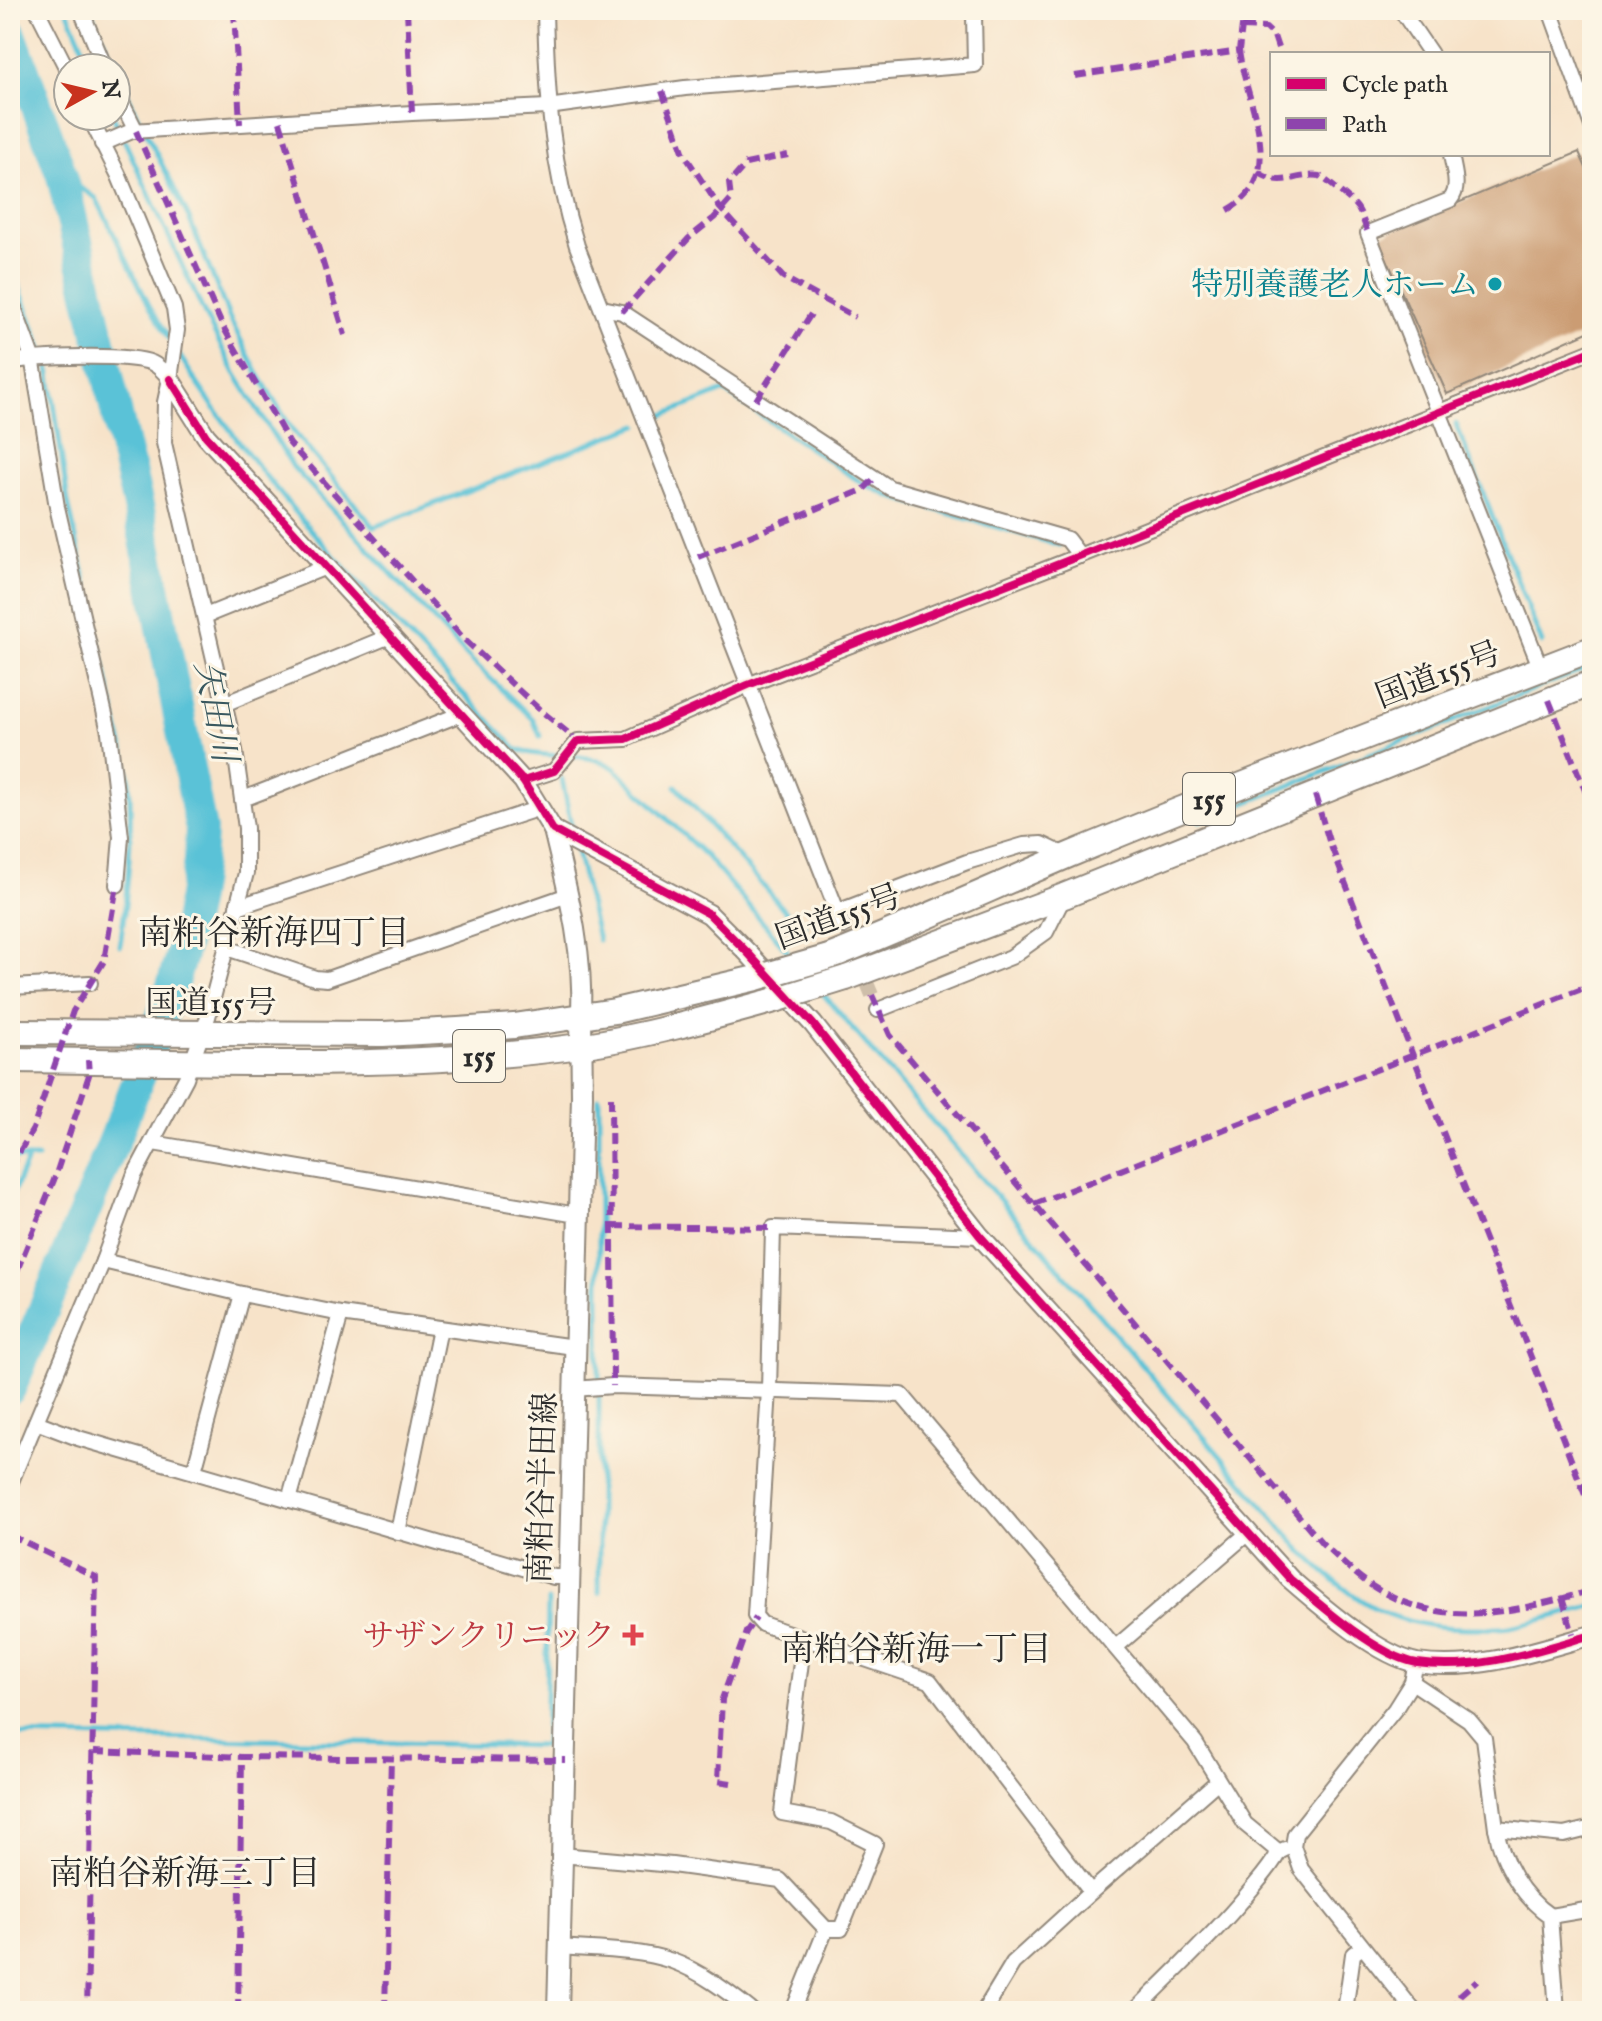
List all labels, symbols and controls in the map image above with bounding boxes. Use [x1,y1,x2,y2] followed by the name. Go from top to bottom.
[52,52,132,132] north arrow
[1270,52,1550,156] legend
[1342,70,1448,101] text: Cycle path
[94,77,125,101] text: N
[1342,110,1387,141] text: Path
[1191,266,1479,307] place label: 特別養護老人ホーム
[1486,275,1504,293] marker: 特別養護老人ホーム
[1370,634,1507,719] street label: 国道155号
[184,657,246,770] water label: 矢田川
[1183,773,1235,825] road number: 155
[770,877,907,960] street label: 国道155号
[138,913,410,956] district label: 南粕谷新海四丁目
[145,984,277,1025] street label: 国道155号
[453,1030,505,1082] road number: 155
[520,1391,567,1585] street label: 南粕谷半田線
[362,1617,615,1658] place label: サザンクリニック
[622,1624,644,1646] marker: サザンクリニック
[780,1629,1052,1672] district label: 南粕谷新海一丁目
[49,1853,321,1896] district label: 南粕谷新海三丁目

